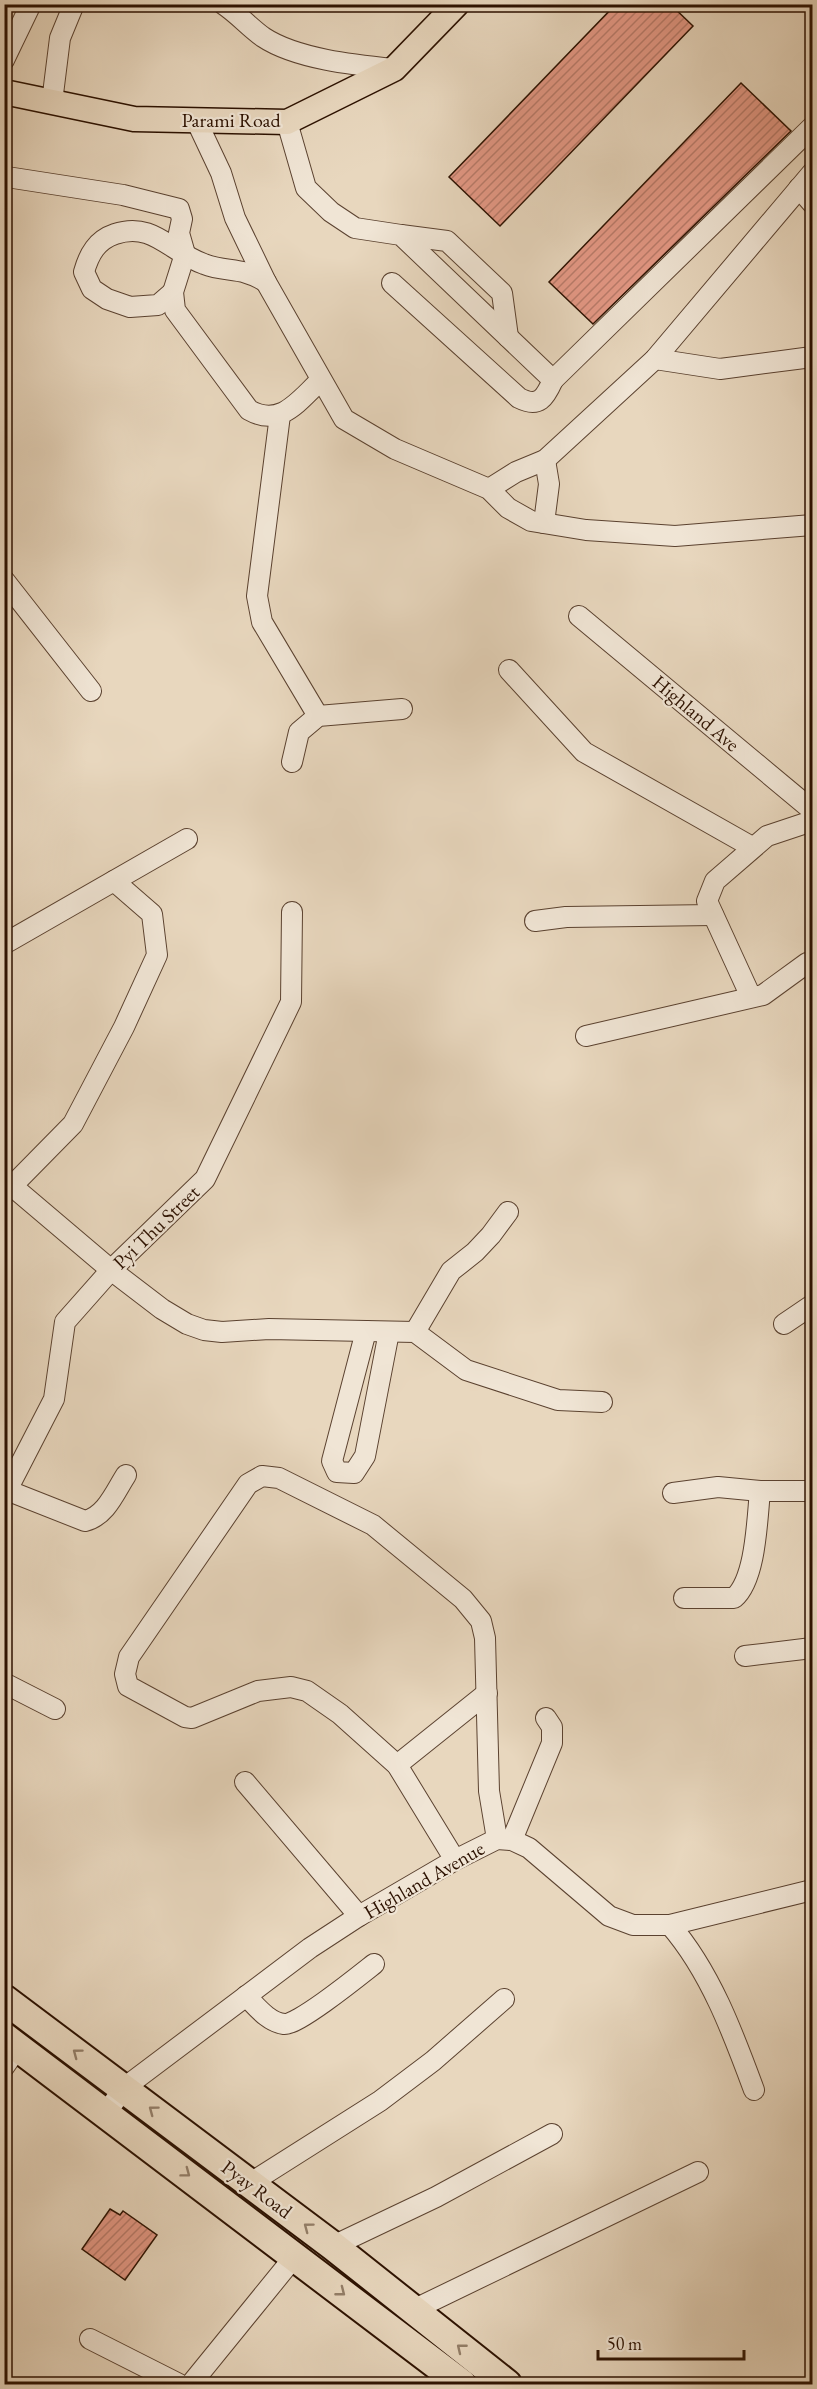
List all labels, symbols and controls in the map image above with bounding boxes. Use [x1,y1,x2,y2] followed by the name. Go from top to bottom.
[182,107,281,133] street label: Parami Road
[647,669,745,757] street label: Highland Ave
[107,1179,205,1275] street label: Pyi Thu Street
[359,1835,489,1925] street label: Highland Avenue
[73,2049,84,2060] one-way arrow
[148,2106,159,2117] one-way arrow
[216,2154,298,2225] street label: Pyay Road
[179,2166,190,2177] one-way arrow
[304,2224,315,2235] one-way arrow
[334,2284,345,2295] one-way arrow
[598,2323,744,2361] scale bar
[607,2332,642,2355] text: 50 m
[457,2344,468,2355] one-way arrow

